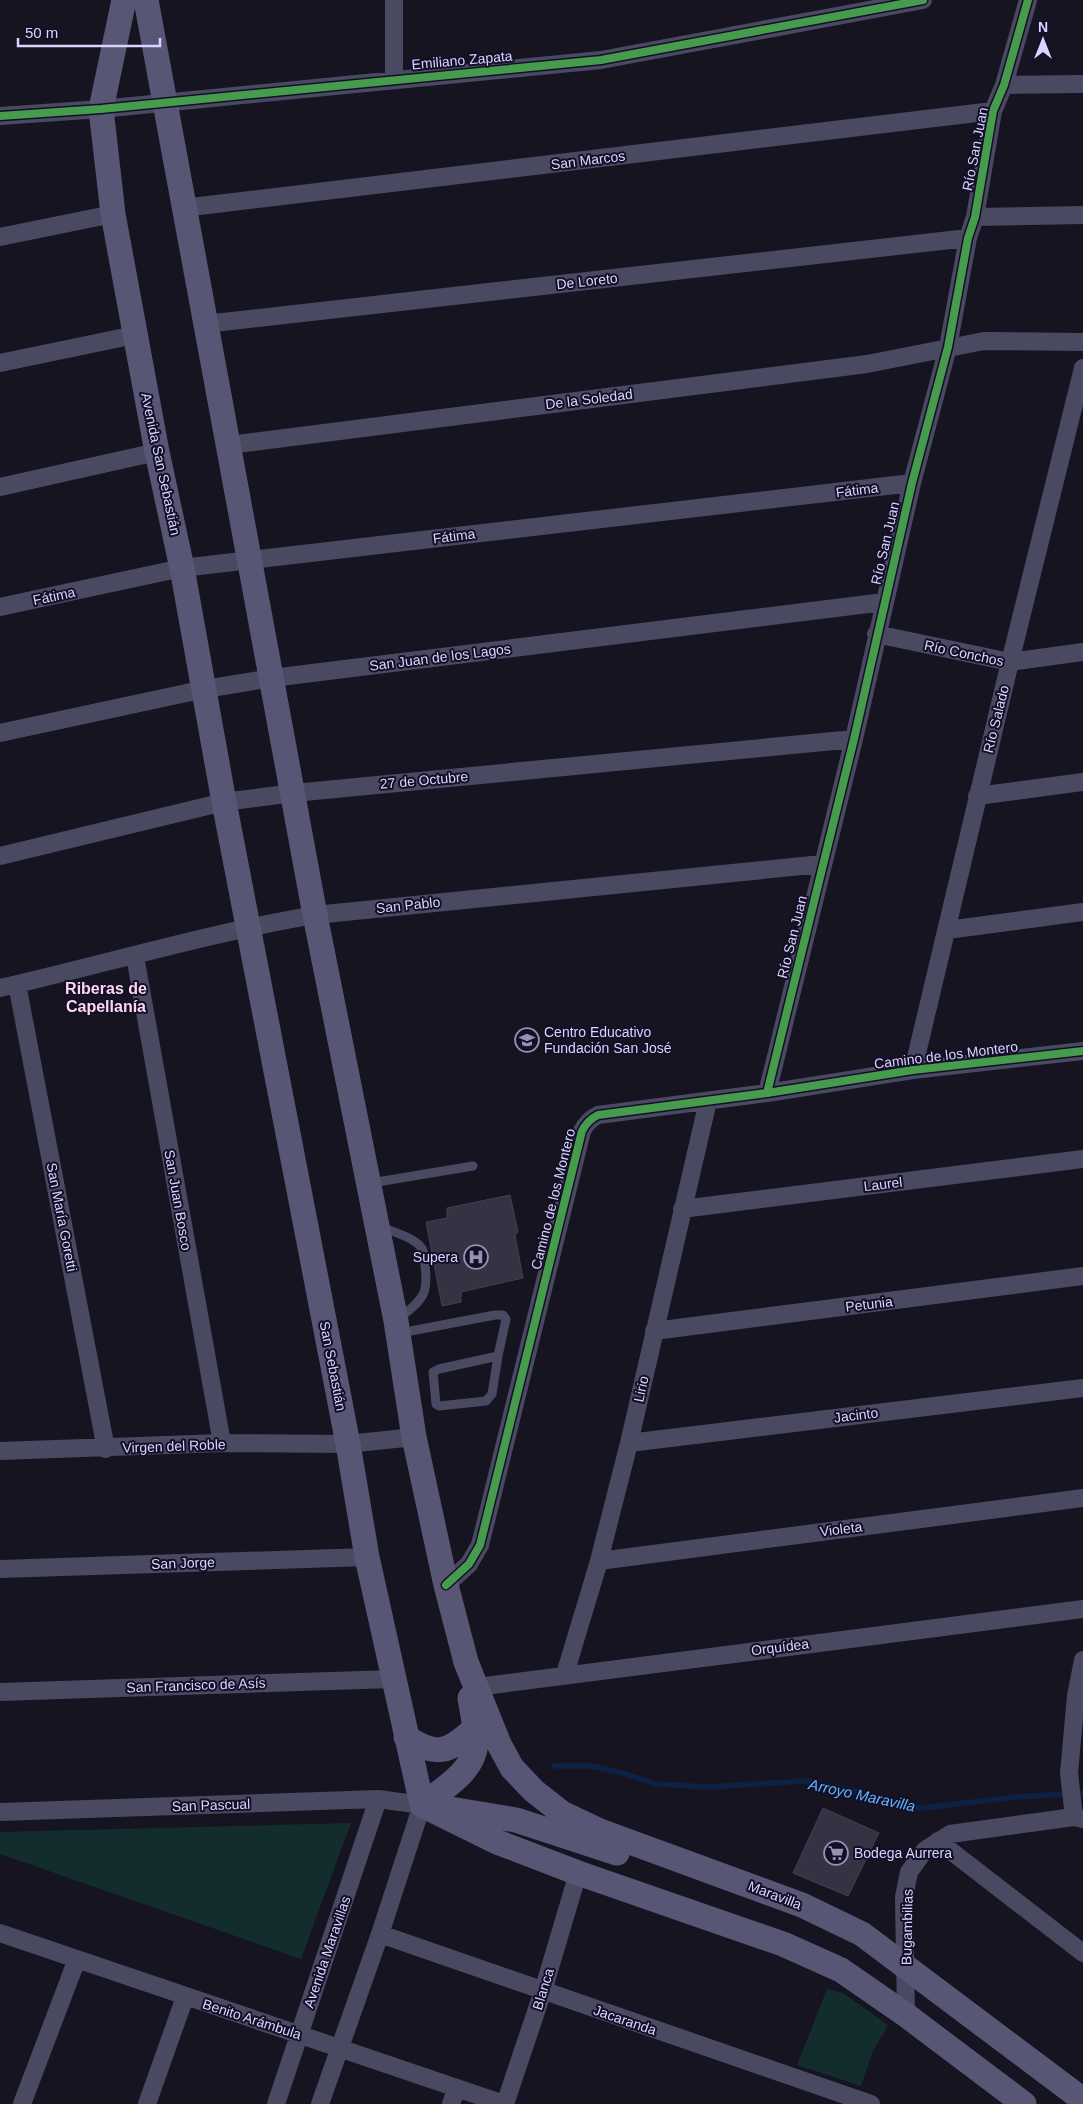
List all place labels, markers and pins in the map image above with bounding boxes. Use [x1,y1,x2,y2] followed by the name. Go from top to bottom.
[544,1024,672,1056] place label: Centro Educativo Fundación San José
[514,1027,540,1053] school or university icon: Centro Educativo Fundación San José
[463,1244,489,1270] hospital icon: Supera
[413,1249,458,1265] place label: Supera
[823,1840,849,1866] supermarket icon: Bodega Aurrera
[854,1845,952,1861] place label: Bodega Aurrera

